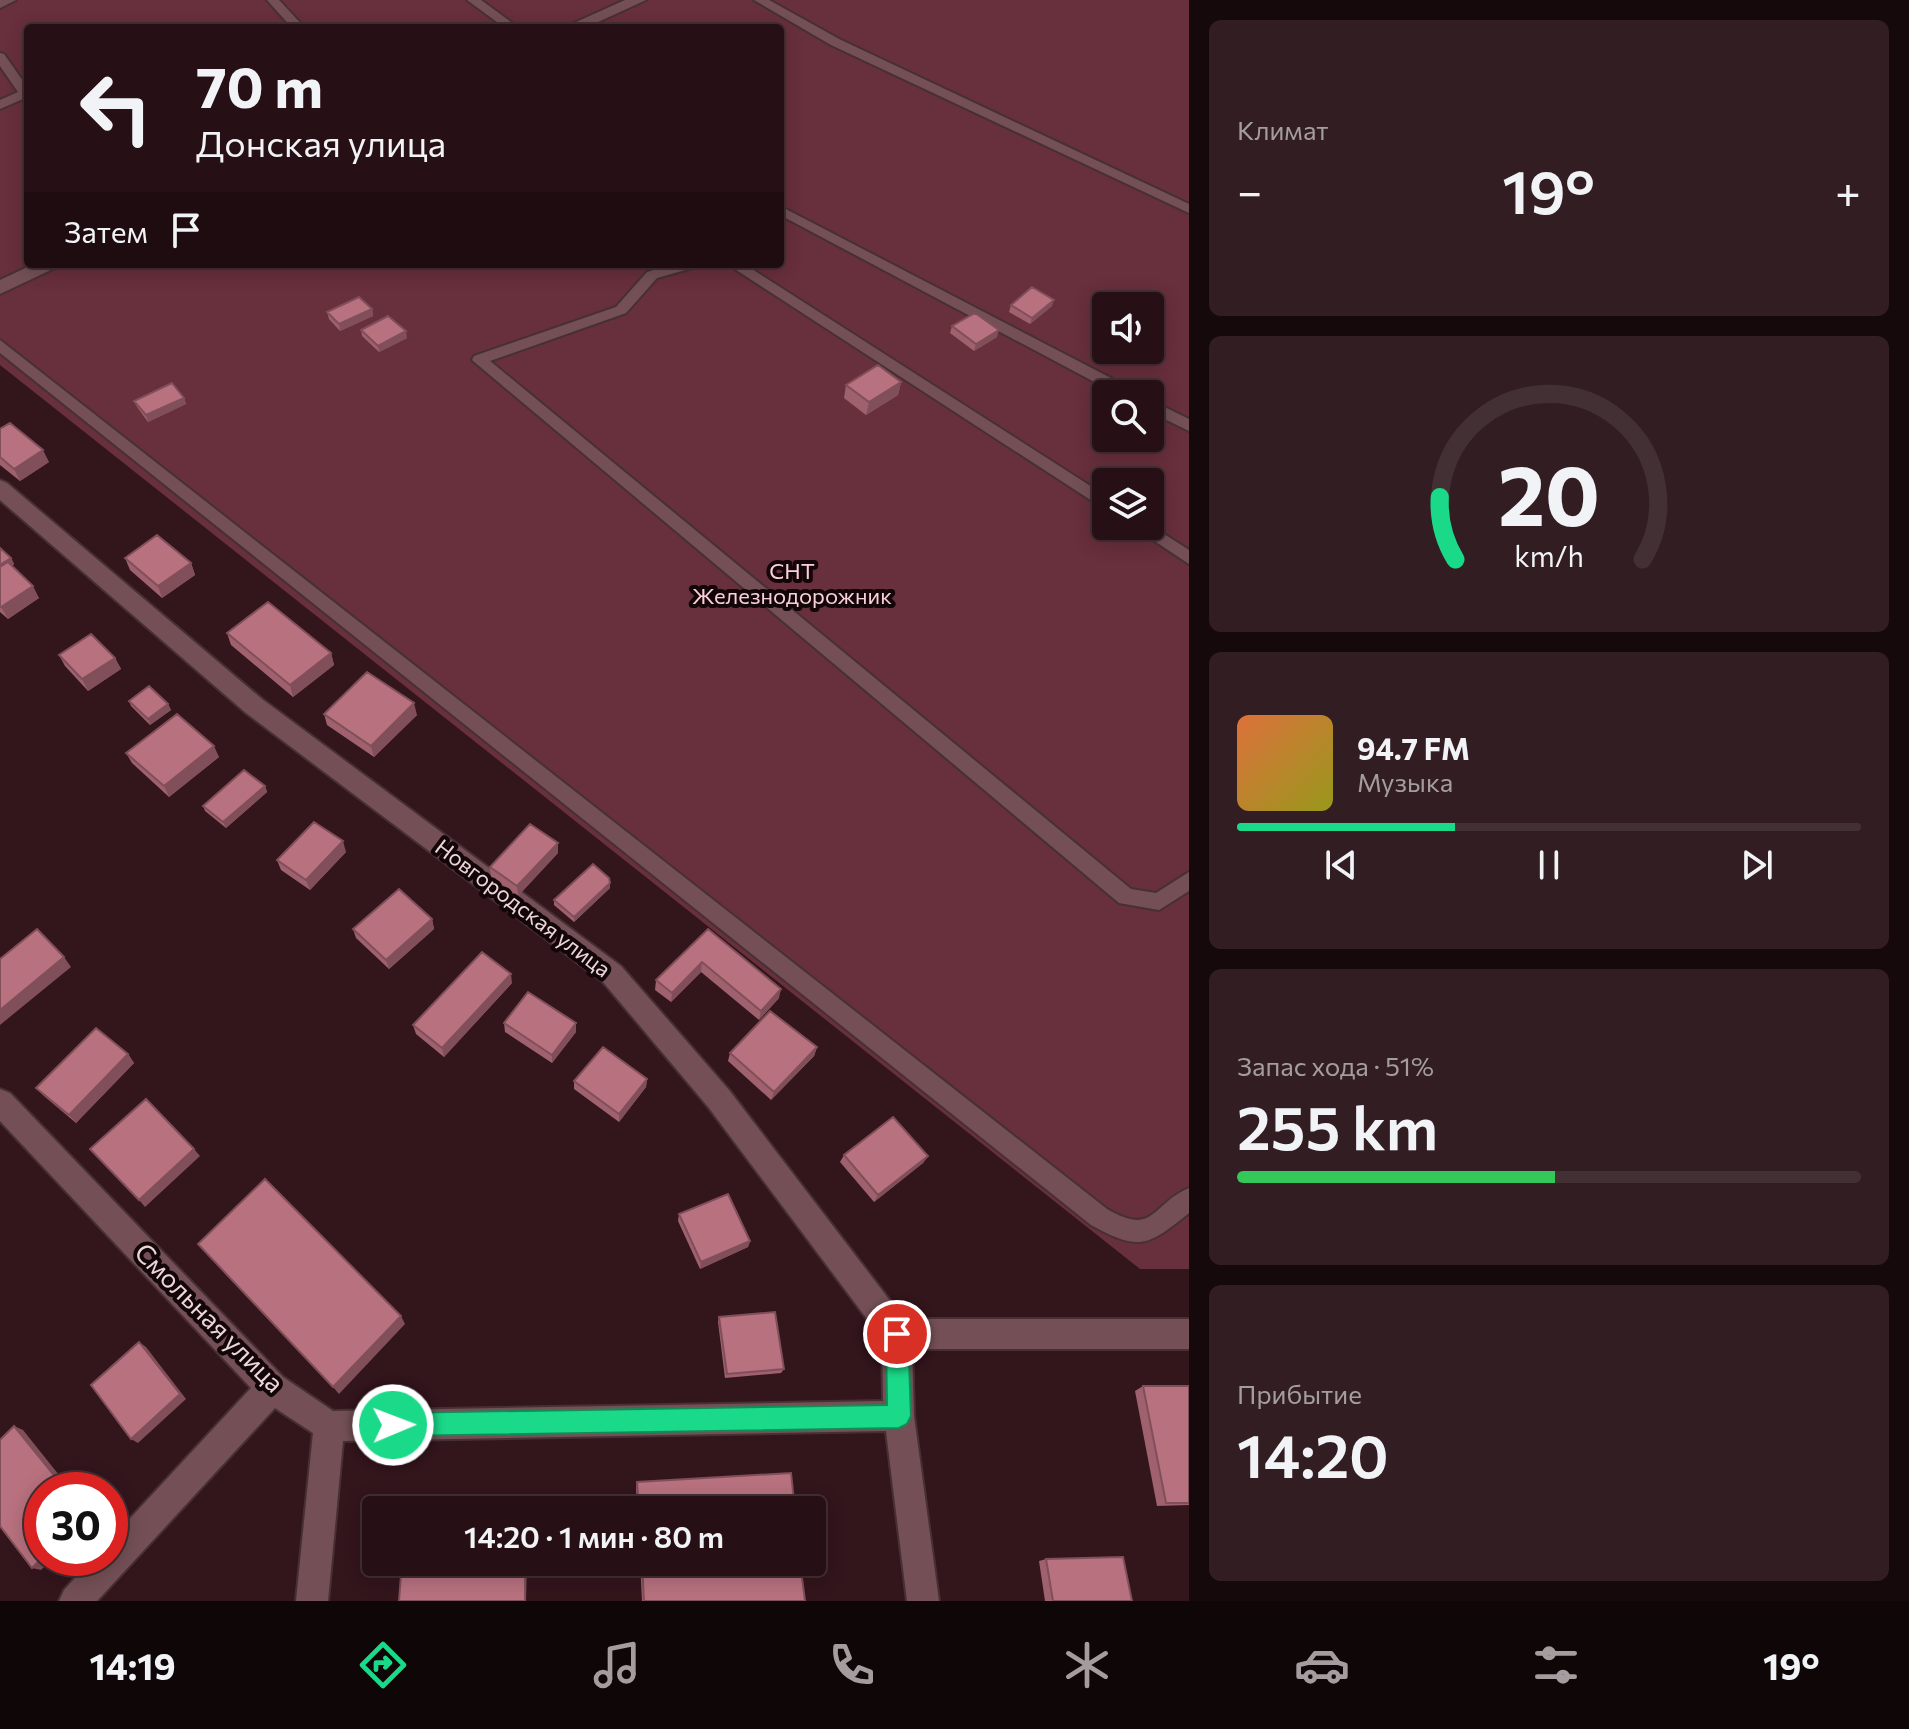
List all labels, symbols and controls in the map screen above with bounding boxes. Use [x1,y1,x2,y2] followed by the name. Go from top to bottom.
[196,51,323,120] text: 70 m
[64,56,168,160] icon: left
[1237,114,1329,145] text: Климат
[196,120,446,164] text: Донская улица
[1502,153,1595,226] text: 19°
[1237,163,1262,217] text: −
[1835,163,1861,217] text: +
[164,208,208,252] icon: arrive
[64,212,148,249] text: Затем
[1092,292,1164,540] map controls
[1092,292,1164,364] button: sound
[1092,380,1164,452] button: search
[1498,441,1600,543] text: 20
[1092,468,1164,540] button: layers
[1514,538,1584,573] text: km/h
[692,557,892,609] park label: СНТ Железнодорожник
[1357,729,1470,766] text: 94.7 FM
[1357,766,1453,797] text: Музыка
[430,833,616,982] street label: Новгородская улица
[1319,843,1363,887] icon: previous
[1527,843,1571,887] icon: pause
[1735,843,1779,887] icon: next
[1237,1050,1434,1081] text: Запас хода · 51%
[1237,1089,1438,1162] text: 255 km
[129,1236,291,1398] street label: Смольная улица
[863,1300,931,1368] pin
[875,1312,919,1356] icon: arrive
[1237,1378,1362,1409] text: Прибытие
[351,1383,435,1467] position arrow
[1237,1417,1389,1490] text: 14:20
[24,1472,128,1576] speed limit sign: 30
[464,1517,724,1554] text: 14:20 · 1 мин · 80 m
[355,1637,411,1693] icon: directions
[589,1637,645,1693] icon: music
[824,1637,880,1693] icon: phone
[1059,1637,1115,1693] icon: climate
[1294,1637,1350,1693] icon: car
[1528,1637,1584,1693] icon: filters
[89,1643,176,1687] text: 14:19
[1763,1643,1820,1687] text: 19°

